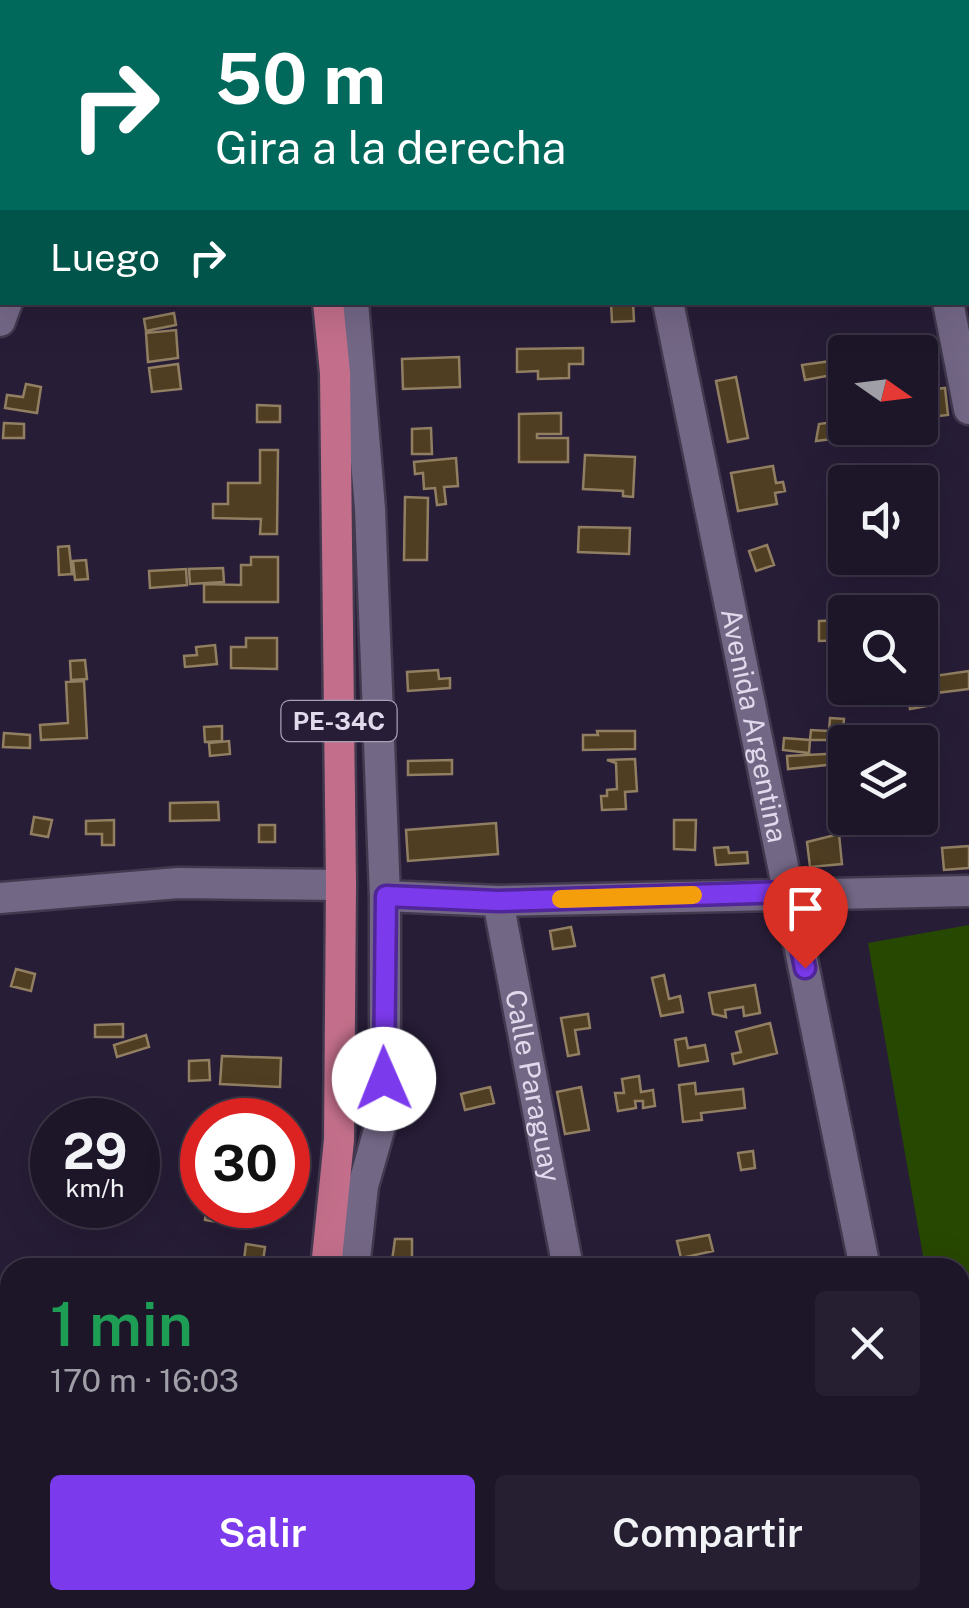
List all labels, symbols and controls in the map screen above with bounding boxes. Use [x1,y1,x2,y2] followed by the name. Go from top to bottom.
[215,37,386,120] text: 50 m
[50,40,180,170] icon: right
[215,121,566,174] text: Gira a la derecha
[180,230,235,285] icon: right
[50,235,160,280] text: Luego
[828,335,938,445] north arrow
[828,335,938,835] map controls
[828,465,938,575] button: sound
[828,595,938,705] button: search
[715,605,795,845] street label: Avenida Argentina
[282,701,396,741] road number: PE-34C
[828,725,938,835] button: layers
[763,866,848,969] pin
[778,881,833,936] icon: arrive
[499,987,568,1185] street label: Calle Paraguay
[332,1027,436,1131] position arrow
[180,1098,310,1228] speed limit sign: 30
[63,1121,127,1180] text: 29
[66,1173,124,1203] text: km/h
[50,1289,193,1360] text: 1 min
[815,1291,920,1396] button: close
[50,1362,239,1399] text: 170 m · 16:03
[50,1475,475,1590] button: Salir
[495,1475,920,1590] button: Compartir

